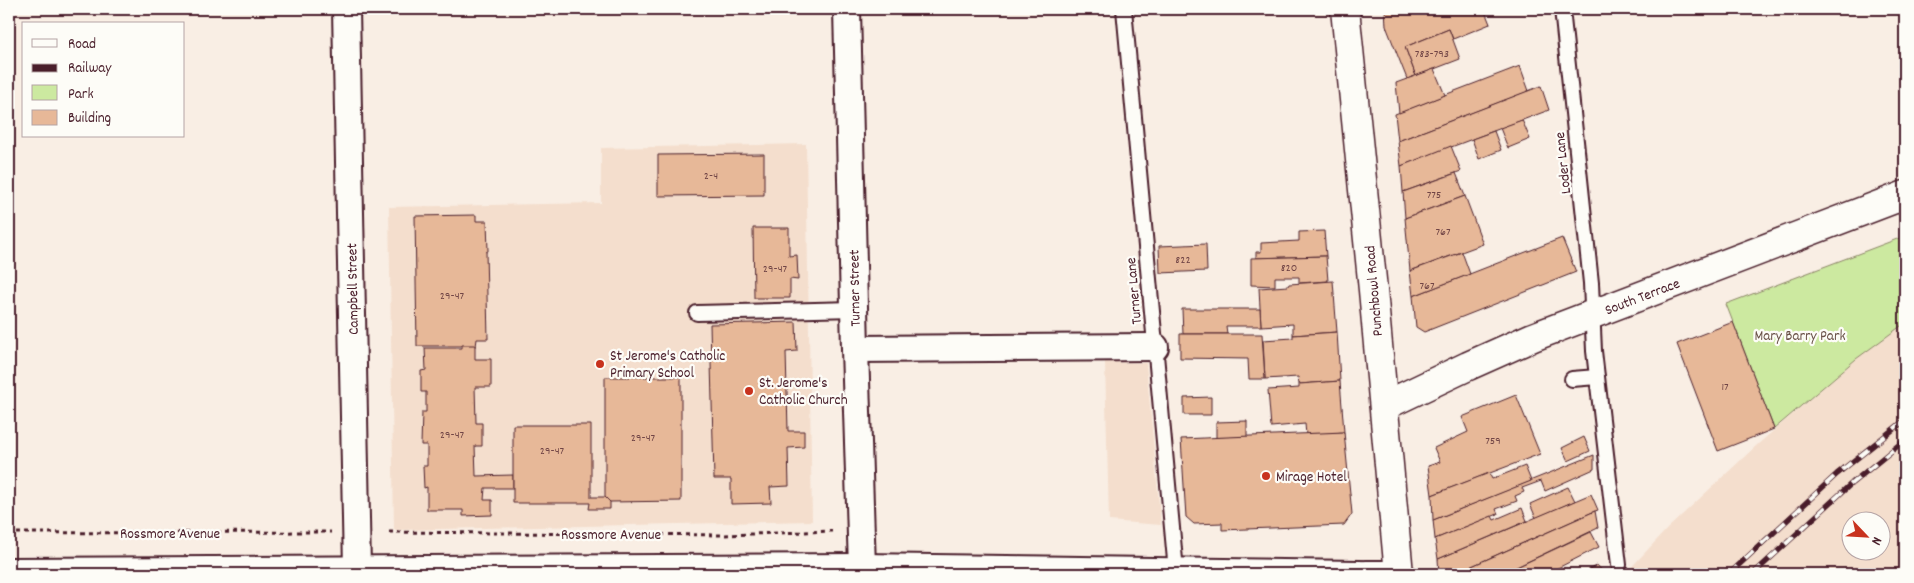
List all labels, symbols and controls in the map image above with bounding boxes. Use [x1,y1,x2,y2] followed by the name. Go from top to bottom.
[22,22,185,138] legend
[68,34,96,56] text: Road
[1415,46,1449,63] house number: 783-793
[68,58,112,80] text: Railway
[68,84,94,106] text: Park
[68,108,111,130] text: Building
[1550,130,1578,195] street label: Loder Lane
[704,168,718,185] house number: 2-4
[1427,187,1441,204] house number: 775
[1435,224,1451,241] house number: 767
[342,242,366,335] street label: Campbell Street
[1360,245,1390,337] street label: Punchbowl Road
[844,249,868,327] street label: Turner Street
[1175,252,1191,269] house number: 822
[1121,256,1149,325] street label: Turner Lane
[1281,260,1297,277] house number: 820
[763,261,788,278] house number: 29-47
[1602,273,1684,322] street label: South Terrace
[1419,278,1435,295] house number: 767
[440,288,465,305] house number: 29-47
[1754,326,1846,348] park label: Mary Barry Park
[610,346,725,385] place label: St Jerome's Catholic Primary School
[594,358,606,370] marker: St Jerome's Catholic Primary School
[759,373,848,412] place label: St. Jerome's Catholic Church
[1721,379,1729,396] house number: 17
[743,385,755,397] marker: St. Jerome's Catholic Church
[440,427,465,444] house number: 29-47
[631,430,656,447] house number: 29-47
[1485,433,1501,450] house number: 759
[540,443,565,460] house number: 29-47
[1276,467,1347,489] place label: Mirage Hotel
[1260,470,1272,482] marker: Mirage Hotel
[1842,510,1892,560] north arrow
[120,524,221,546] street label: Rossmore Avenue
[561,525,662,547] street label: Rossmore Avenue
[1865,533,1886,548] text: N

